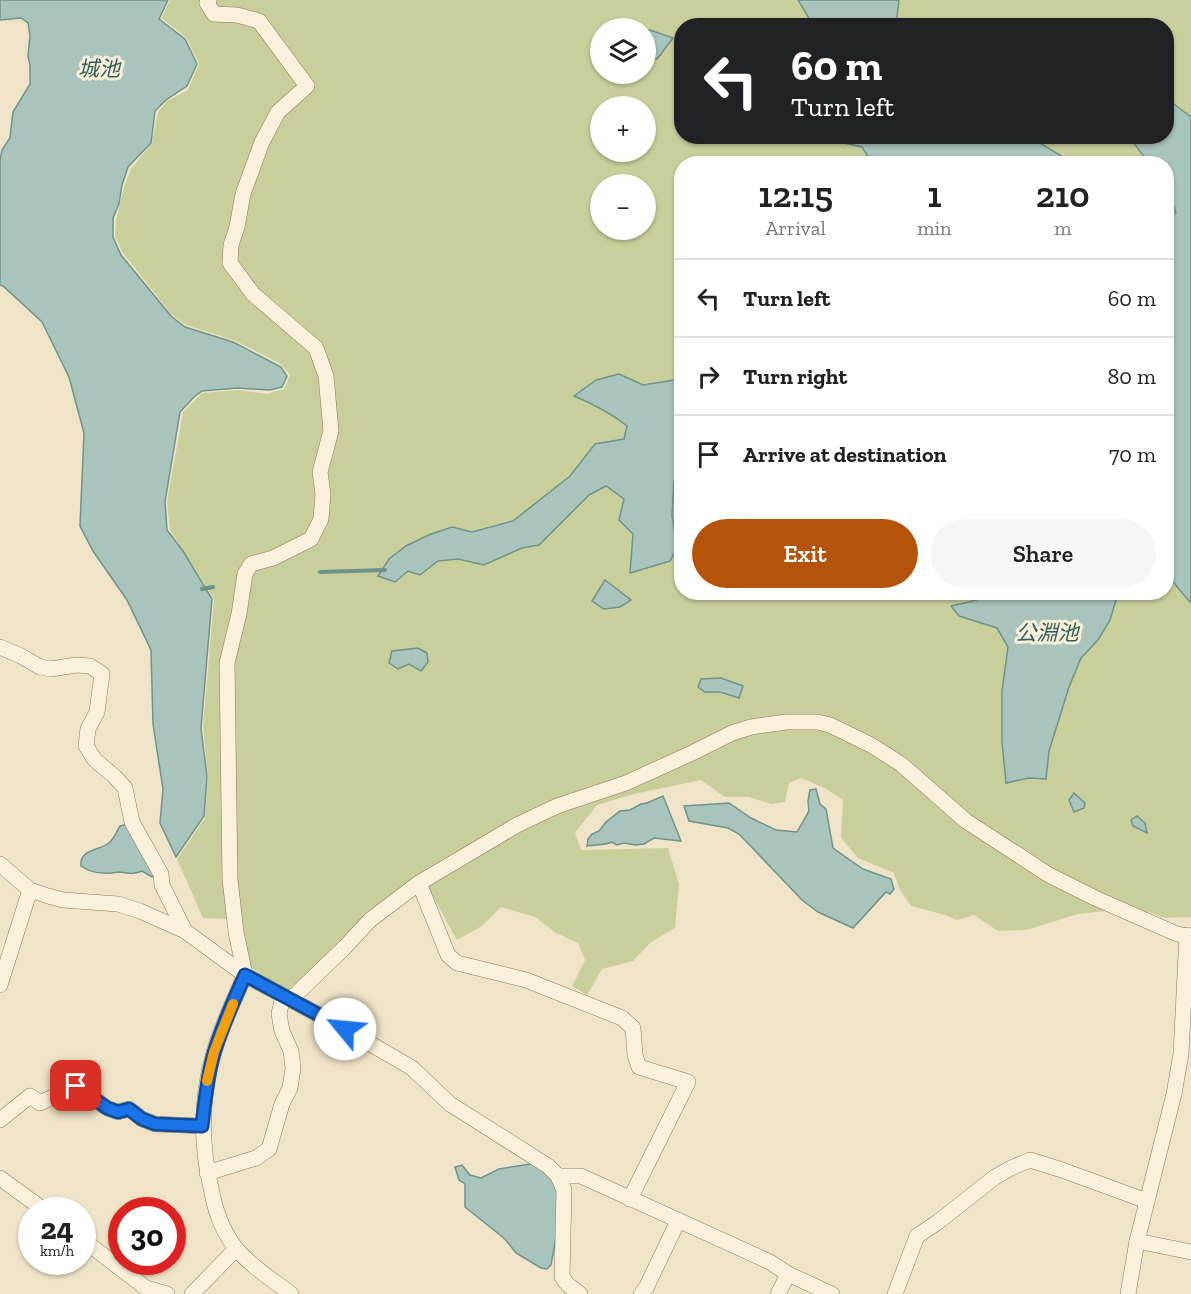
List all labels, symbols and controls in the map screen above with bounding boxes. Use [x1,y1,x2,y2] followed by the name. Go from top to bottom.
[590,18,656,240] map controls
[590,18,656,84] button: layers
[791,40,882,91] text: 60 m
[692,42,770,120] icon: left
[78,56,122,81] water label: 城池
[791,91,894,123] text: Turn left
[590,96,656,162] button: +
[758,173,833,216] text: 12:15
[927,173,942,216] text: 1
[1036,173,1090,216] text: 210
[590,174,656,240] button: −
[765,216,826,240] text: Arrival
[917,216,952,240] text: min
[1054,216,1071,240] text: m
[692,282,725,315] icon: left
[743,285,830,312] text: Turn left
[1108,285,1156,312] text: 60 m
[692,360,725,393] icon: right
[743,363,847,390] text: Turn right
[1108,363,1156,390] text: 80 m
[692,438,725,471] icon: arrive
[743,441,946,468] text: Arrive at destination
[1109,441,1156,468] text: 70 m
[692,519,918,588] button: Exit
[930,519,1156,588] button: Share
[1016,620,1080,645] water label: 公淵池
[313,997,377,1061] position arrow
[50,1060,101,1111] pin
[59,1069,92,1102] icon: arrive
[108,1197,186,1275] speed limit sign: 30
[40,1211,74,1247] text: 24
[40,1242,74,1260] text: km/h

